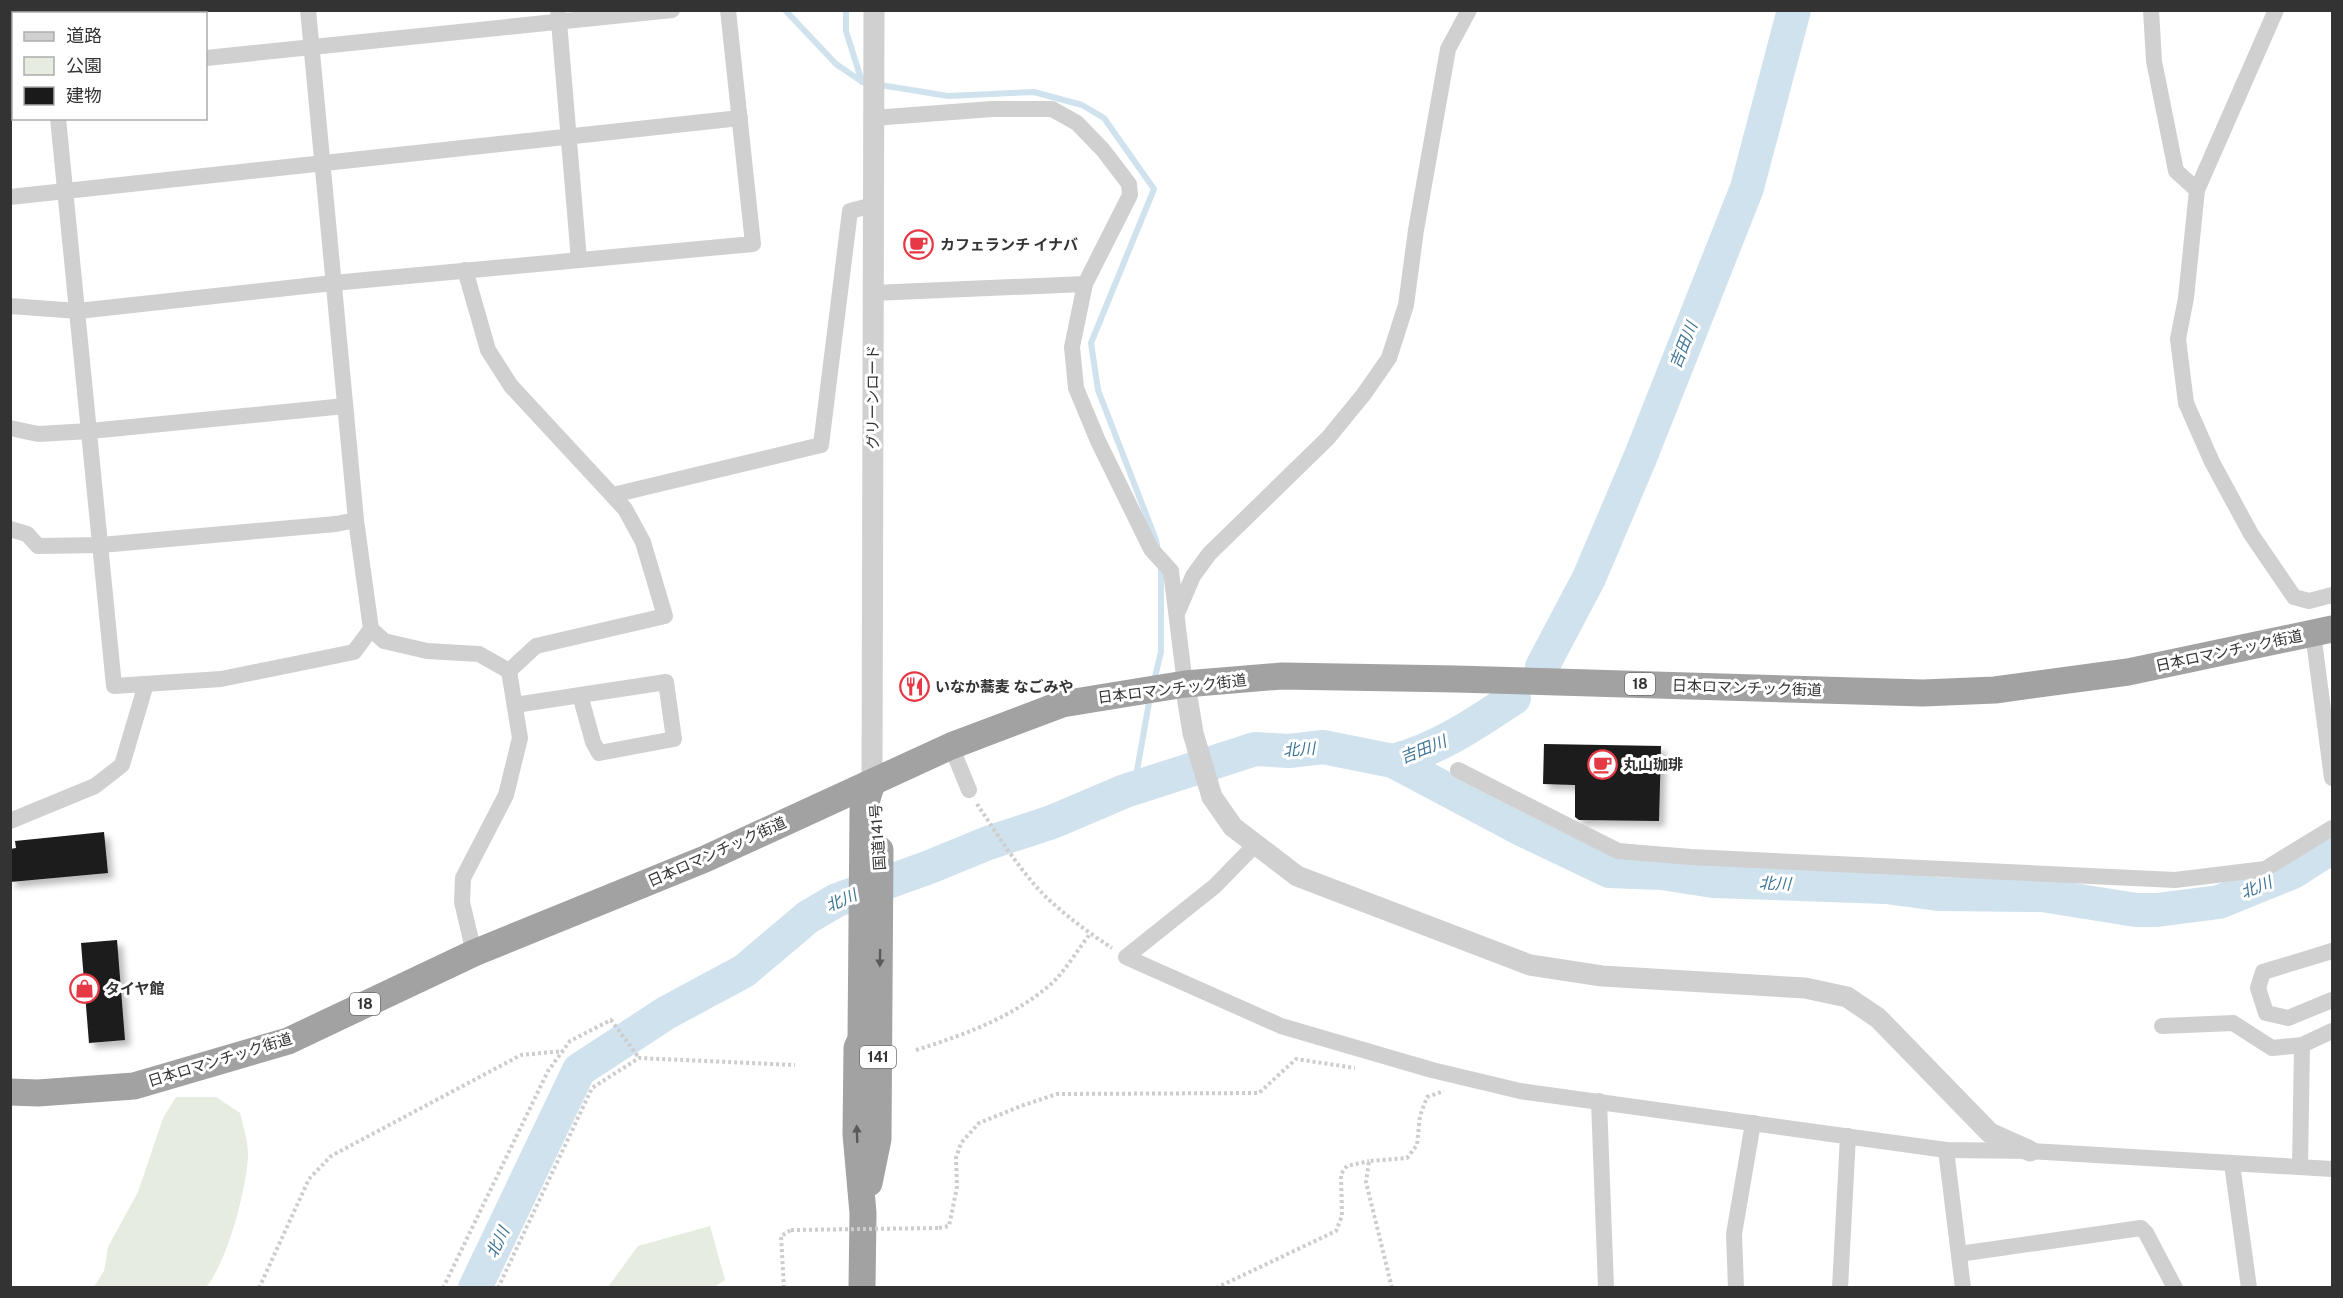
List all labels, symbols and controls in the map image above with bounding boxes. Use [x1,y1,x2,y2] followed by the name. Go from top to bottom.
[12,12,207,120] legend
[66,25,102,46] text: 道路
[66,55,102,76] text: 公園
[66,85,102,106] text: 建物
[903,229,935,261] cafe icon: カフェランチ イナバ
[940,236,1078,253] place label: カフェランチ イナバ
[1666,318,1702,371] water label: 吉田川
[864,345,881,449] street label: グリーンロード
[2154,627,2304,674] street label: 日本ロマンチック街道
[898,671,930,703] restaurant icon: いなか蕎麦 なごみや
[1096,671,1247,706] street label: 日本ロマンチック街道
[1625,673,1655,695] road number: 18
[1672,676,1822,699] street label: 日本ロマンチック街道
[935,678,1073,695] place label: いなか蕎麦 なごみや
[1397,731,1451,767] water label: 吉田川
[1282,739,1318,760] water label: 北川
[1586,749,1618,781] cafe icon: 丸山珈琲
[1623,756,1683,773] place label: 丸山珈琲
[867,803,888,871] street label: 国道141号
[645,813,789,890] street label: 日本ロマンチック街道
[2238,872,2276,902] water label: 北川
[1759,873,1793,894] water label: 北川
[823,884,862,916] water label: 北川
[875,948,885,967] one-way arrow
[68,973,100,1005] shop icon: タイヤ館
[105,980,165,997] place label: タイヤ館
[350,993,380,1015] road number: 18
[146,1029,294,1090] street label: 日本ロマンチック街道
[860,1046,896,1068] road number: 141
[852,1124,861,1143] one-way arrow
[482,1222,514,1261] water label: 北川

